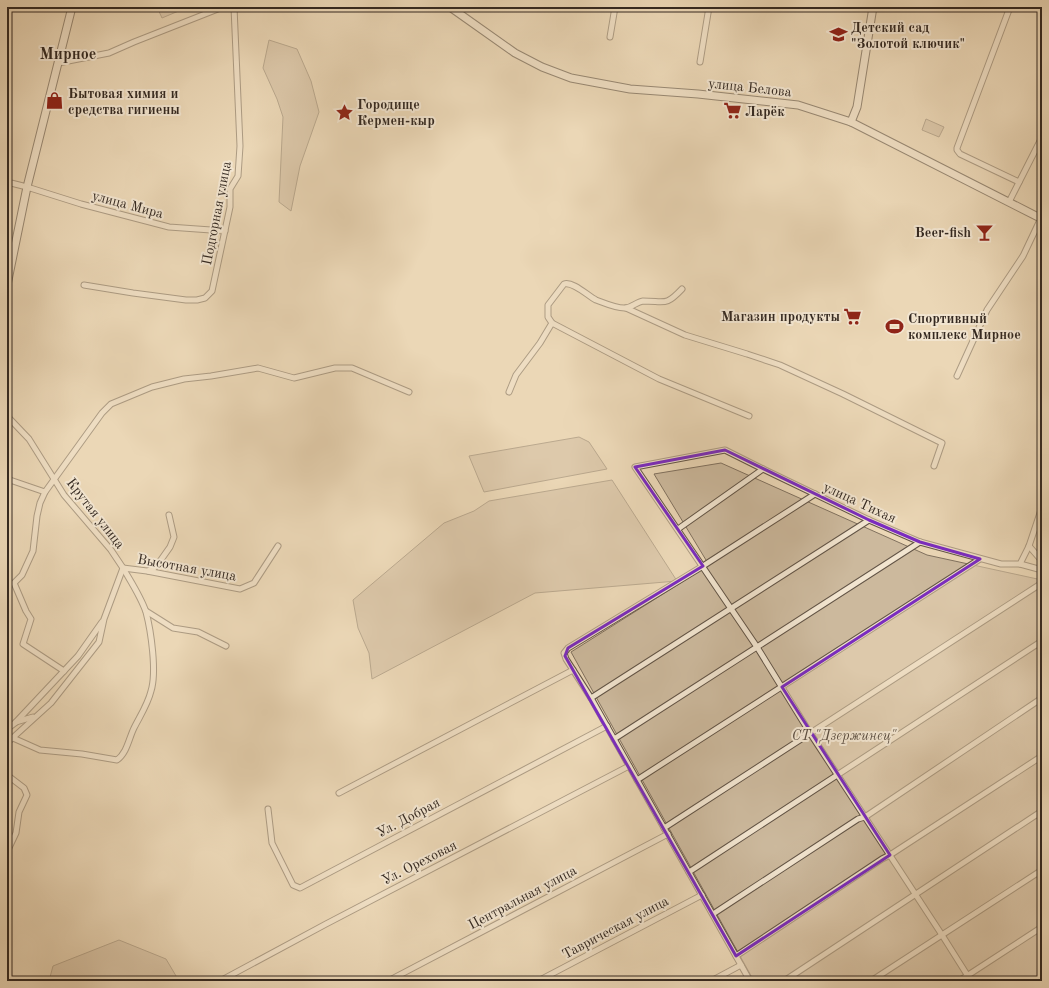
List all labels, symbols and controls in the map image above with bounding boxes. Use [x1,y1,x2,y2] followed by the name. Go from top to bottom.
[851,21,965,51] place label: Детский сад "Золотой ключик"
[828,25,848,45] school or university icon: Детский сад "Золотой ключик"
[40,47,96,63] district label: Мирное
[708,77,792,99] street label: улица Белова
[68,87,180,117] place label: Бытовая химия и средства гигиены
[45,91,65,111] shop icon: Бытовая химия и средства гигиены
[357,98,435,128] place label: Городище Кермен-кыр
[722,101,742,121] supermarket icon: Ларёк
[334,102,354,122] place icon: Городище Кермен-кыр
[745,105,785,119] place label: Ларёк
[200,160,234,266] street label: Подгорная улица
[91,189,165,221] street label: улица Мира
[974,222,994,242] bar icon: Beer-fish
[915,226,971,240] place label: Beer-fish
[843,306,863,326] supermarket icon: Магазин продукты
[721,310,840,324] place label: Магазин продукты
[908,312,1021,342] place label: Спортивный комплекс Мирное
[885,316,905,336] sports icon: Спортивный комплекс Мирное
[64,476,127,552] street label: Крутая улица
[821,480,898,526] street label: улица Тихая
[136,552,237,584] street label: Высотная улица
[792,729,897,744] park label: СТ "Дзержинец"
[375,795,442,840] street label: Ул. Добрая
[380,838,459,888] street label: Ул. Ореховая
[466,863,579,932] street label: Центральная улица
[560,894,671,962] street label: Таврическая улица

